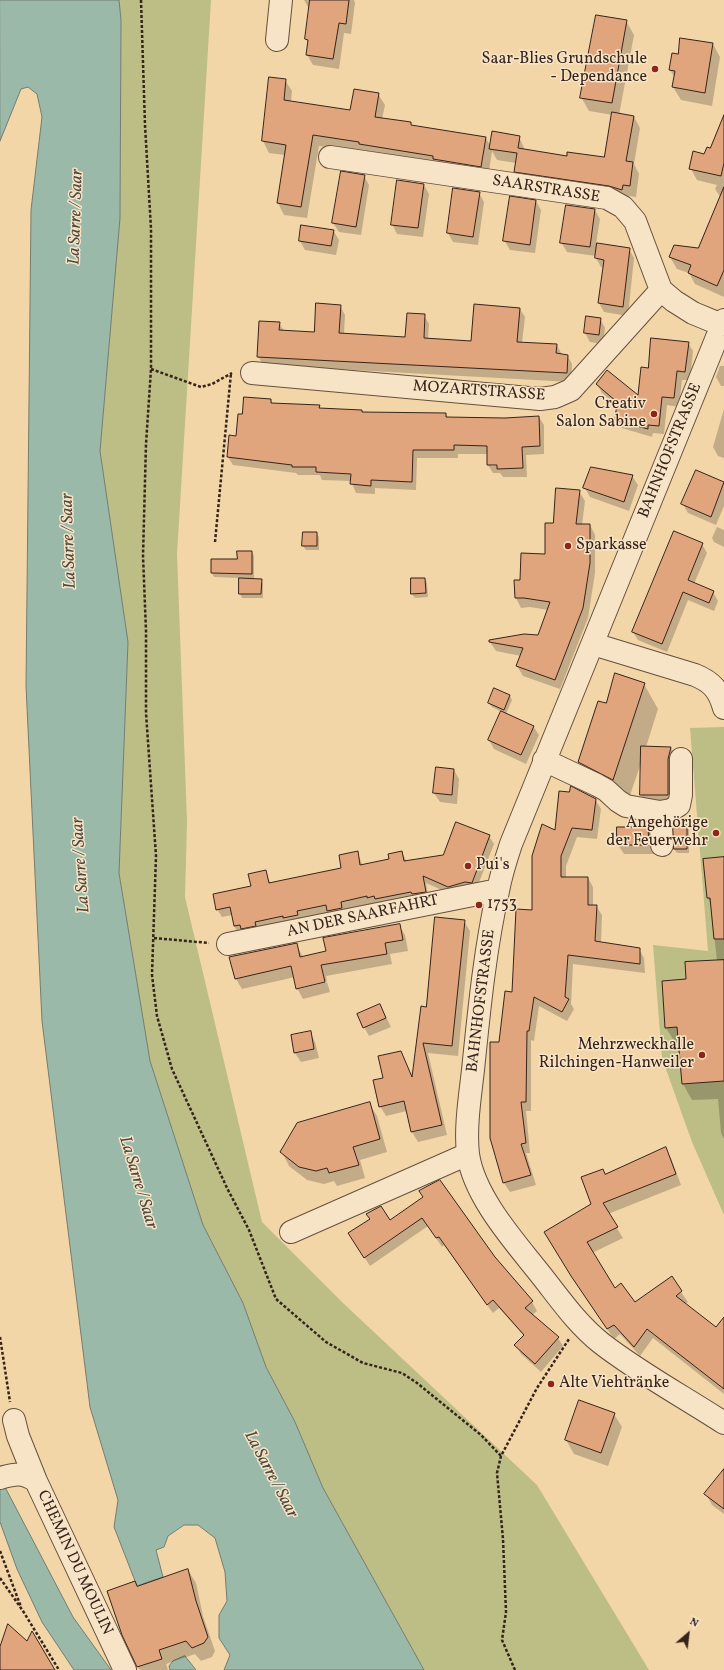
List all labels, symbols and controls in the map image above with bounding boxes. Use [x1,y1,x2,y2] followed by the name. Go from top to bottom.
[482,50,647,88] place label: Saar-Blies Grundschule - Dependance
[650,64,660,74] marker: Saar-Blies Grundschule - Dependance
[65,169,89,265] water label: La Sarre / Saar
[491,172,601,208] street label: SAARSTRASSE
[412,378,546,406] street label: MOZARTSTRASSE
[635,381,707,521] street label: BAHNHOFSTRASSE
[556,395,646,433] place label: Creativ Salon Sabine
[649,409,659,419] marker: Creativ Salon Sabine
[58,493,82,589] water label: La Sarre / Saar
[576,536,647,556] place label: Sparkasse
[563,541,573,551] marker: Sparkasse
[606,814,708,852] place label: Angehörige der Feuerwehr
[68,816,96,914] water label: La Sarre / Saar
[711,828,721,838] marker: Angehörige der Feuerwehr
[476,856,510,876] place label: Pui's
[463,861,473,871] marker: Pui's
[285,892,441,942] street label: AN DER SAARFAHRT
[487,895,517,915] place label: 1753
[474,900,484,910] marker: 1753
[464,928,500,1074] street label: BAHNHOFSTRASSE
[539,1036,694,1074] place label: Mehrzweckhalle Rilchingen-Hanweiler
[697,1050,707,1060] marker: Mehrzweckhalle Rilchingen-Hanweiler
[113,1134,161,1232] water label: La Sarre / Saar
[559,1374,669,1394] place label: Alte Viehtränke
[546,1379,556,1389] marker: Alte Viehtränke
[238,1428,302,1522] water label: La Sarre / Saar
[32,1488,116,1638] street label: CHEMIN DU MOULIN
[668,1614,708,1654] north arrow
[687,1614,701,1631] text: N

